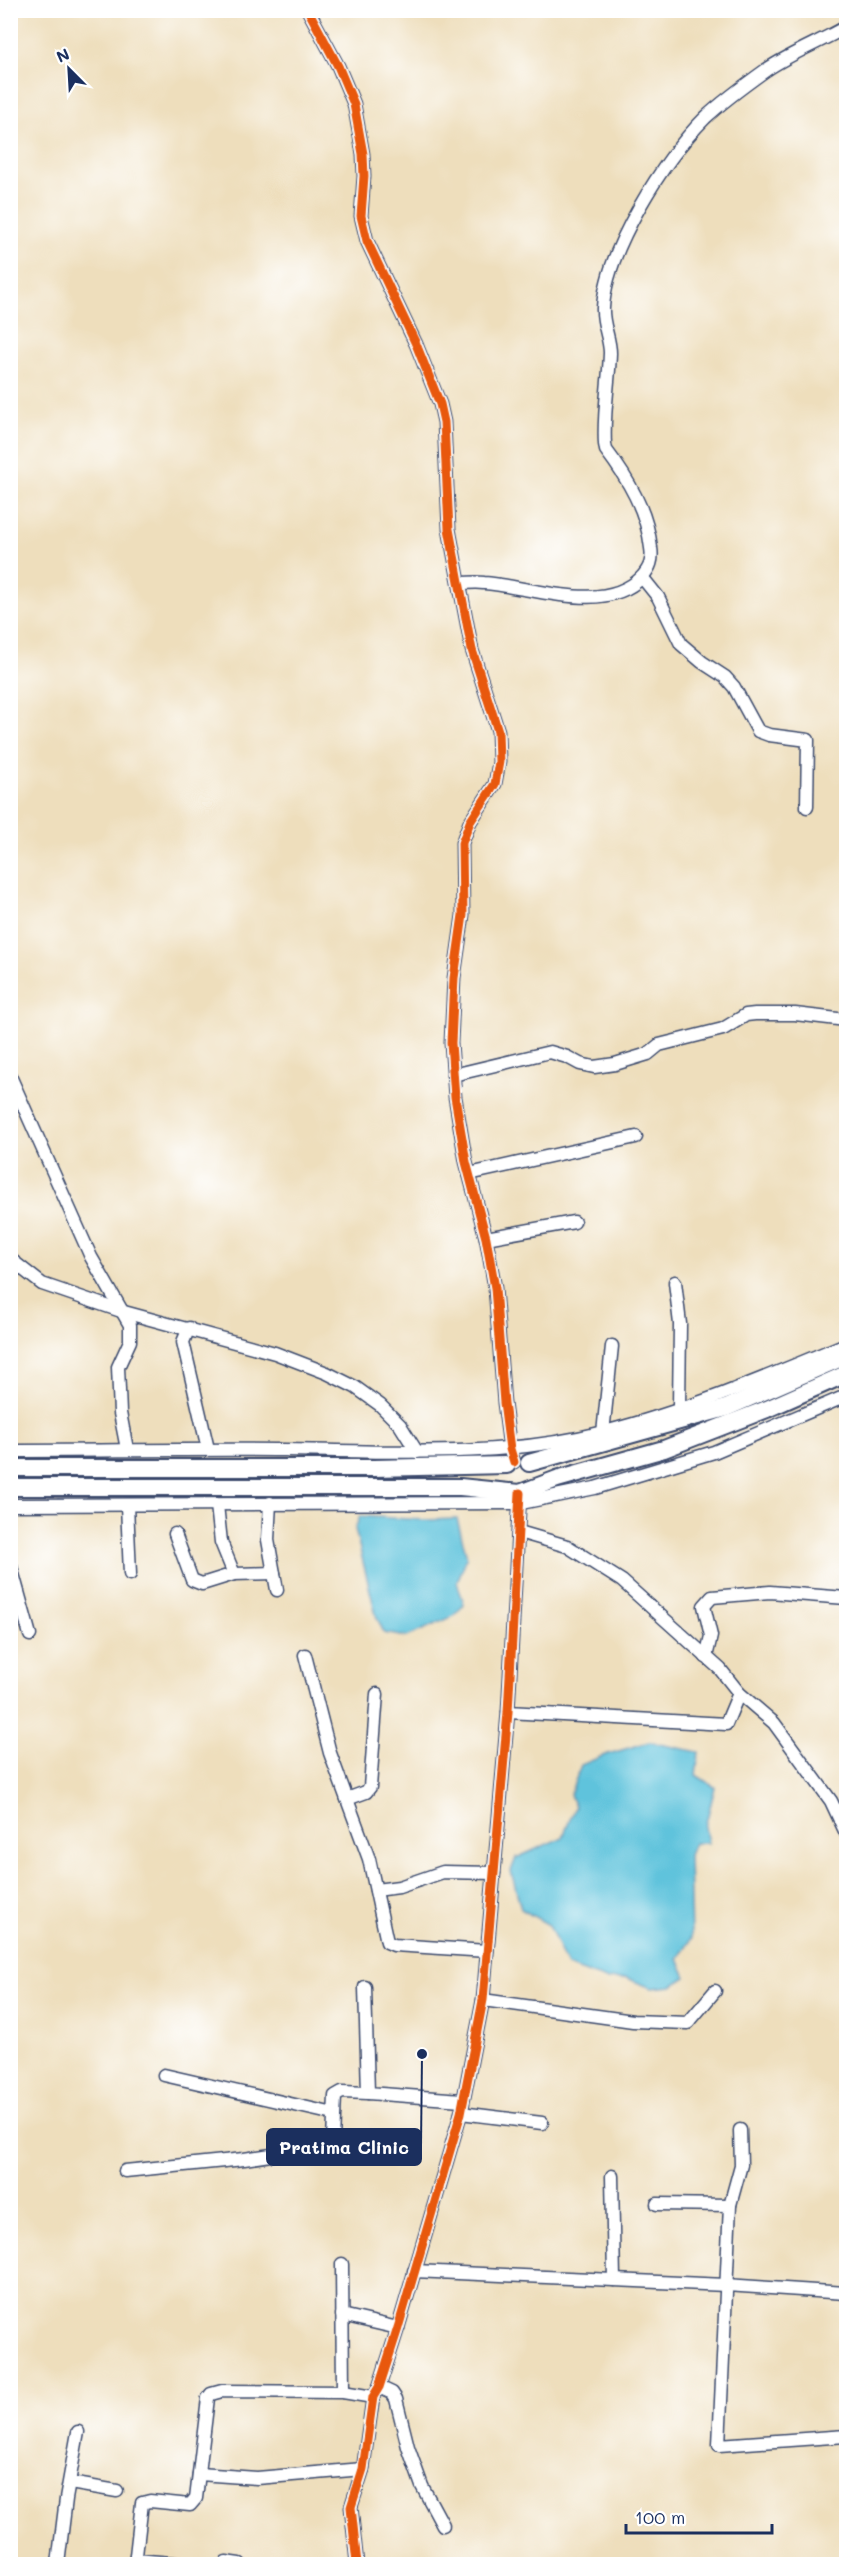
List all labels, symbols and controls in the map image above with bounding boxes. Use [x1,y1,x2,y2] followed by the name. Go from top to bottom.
[39,39,99,99] north arrow
[53,43,73,67] text: N
[267,2129,421,2165] callout: Pratima Clinic
[279,2135,409,2159] text: Pratima Clinic
[626,2497,772,2535] scale bar
[635,2505,685,2529] text: 100 m

